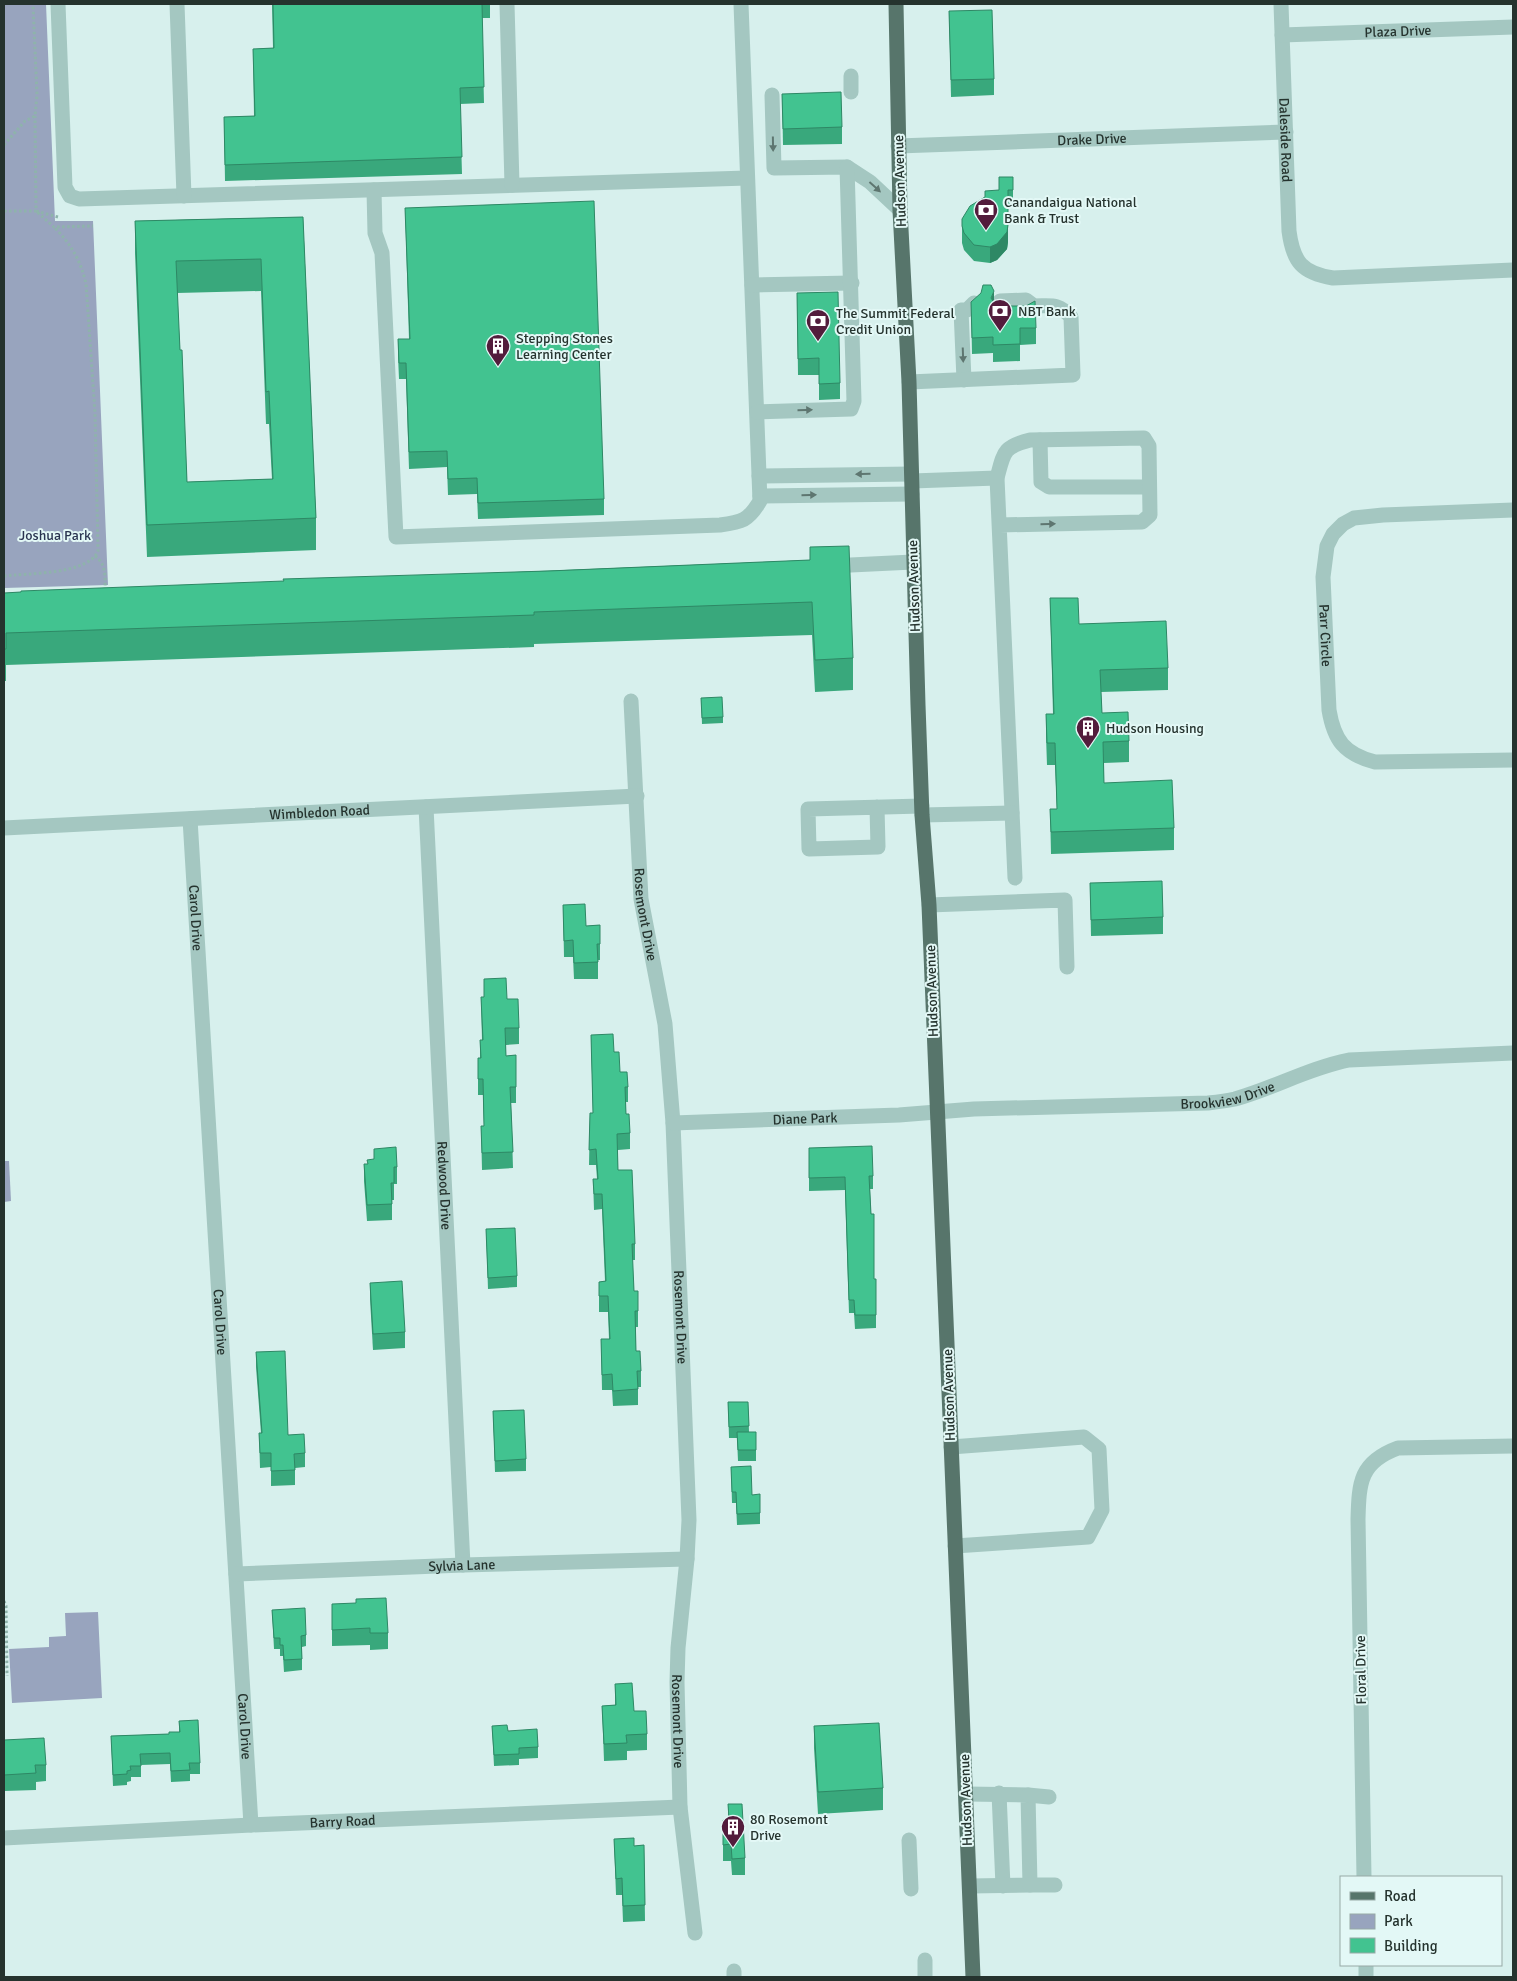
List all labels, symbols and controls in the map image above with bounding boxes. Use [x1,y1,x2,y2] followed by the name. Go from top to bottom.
[1364,21,1432,41] street label: Plaza Drive
[1276,97,1296,182] street label: Daleside Road
[1057,129,1127,149] street label: Drake Drive
[890,135,910,227] street label: Hudson Avenue
[769,136,777,152] one-way arrow
[869,181,881,193] one-way arrow
[1004,194,1137,227] place label: Canandaigua National Bank & Trust
[973,197,999,231] bank icon: Canandaigua National Bank & Trust
[987,298,1013,332] bank icon: NBT Bank
[1018,303,1076,320] place label: NBT Bank
[836,305,955,338] place label: The Summit Federal Credit Union
[805,308,831,342] bank icon: The Summit Federal Credit Union
[516,330,613,363] place label: Stepping Stones Learning Center
[485,333,511,367] building icon: Stepping Stones Learning Center
[959,347,967,363] one-way arrow
[798,406,814,414] one-way arrow
[854,471,870,479] one-way arrow
[801,491,817,499] one-way arrow
[1041,519,1057,527] one-way arrow
[19,527,91,544] park label: Joshua Park
[904,540,924,632] street label: Hudson Avenue
[1316,604,1336,667] street label: Parr Circle
[1075,715,1101,749] building icon: Hudson Housing
[1106,720,1204,737] place label: Hudson Housing
[269,801,370,823] street label: Wimbledon Road
[631,867,661,962] street label: Rosemont Drive
[186,884,206,951] street label: Carol Drive
[922,945,942,1037] street label: Hudson Avenue
[1180,1077,1277,1112] street label: Brookview Drive
[772,1109,838,1128] street label: Diane Park
[434,1141,455,1230] street label: Redwood Drive
[670,1270,691,1364] street label: Rosemont Drive
[210,1289,231,1356] street label: Carol Drive
[939,1349,959,1441] street label: Hudson Avenue
[428,1556,496,1575] street label: Sylvia Lane
[1352,1635,1370,1705] street label: Floral Drive
[668,1674,688,1769] street label: Rosemont Drive
[235,1693,256,1760] street label: Carol Drive
[956,1754,976,1846] street label: Hudson Avenue
[309,1811,376,1831] street label: Barry Road
[750,1811,828,1844] place label: 80 Rosemont Drive
[720,1814,746,1848] building icon: 80 Rosemont Drive
[1340,1876,1502,1966] legend
[1384,1887,1416,1905] text: Road
[1384,1912,1413,1930] text: Park
[1384,1937,1438,1955] text: Building

